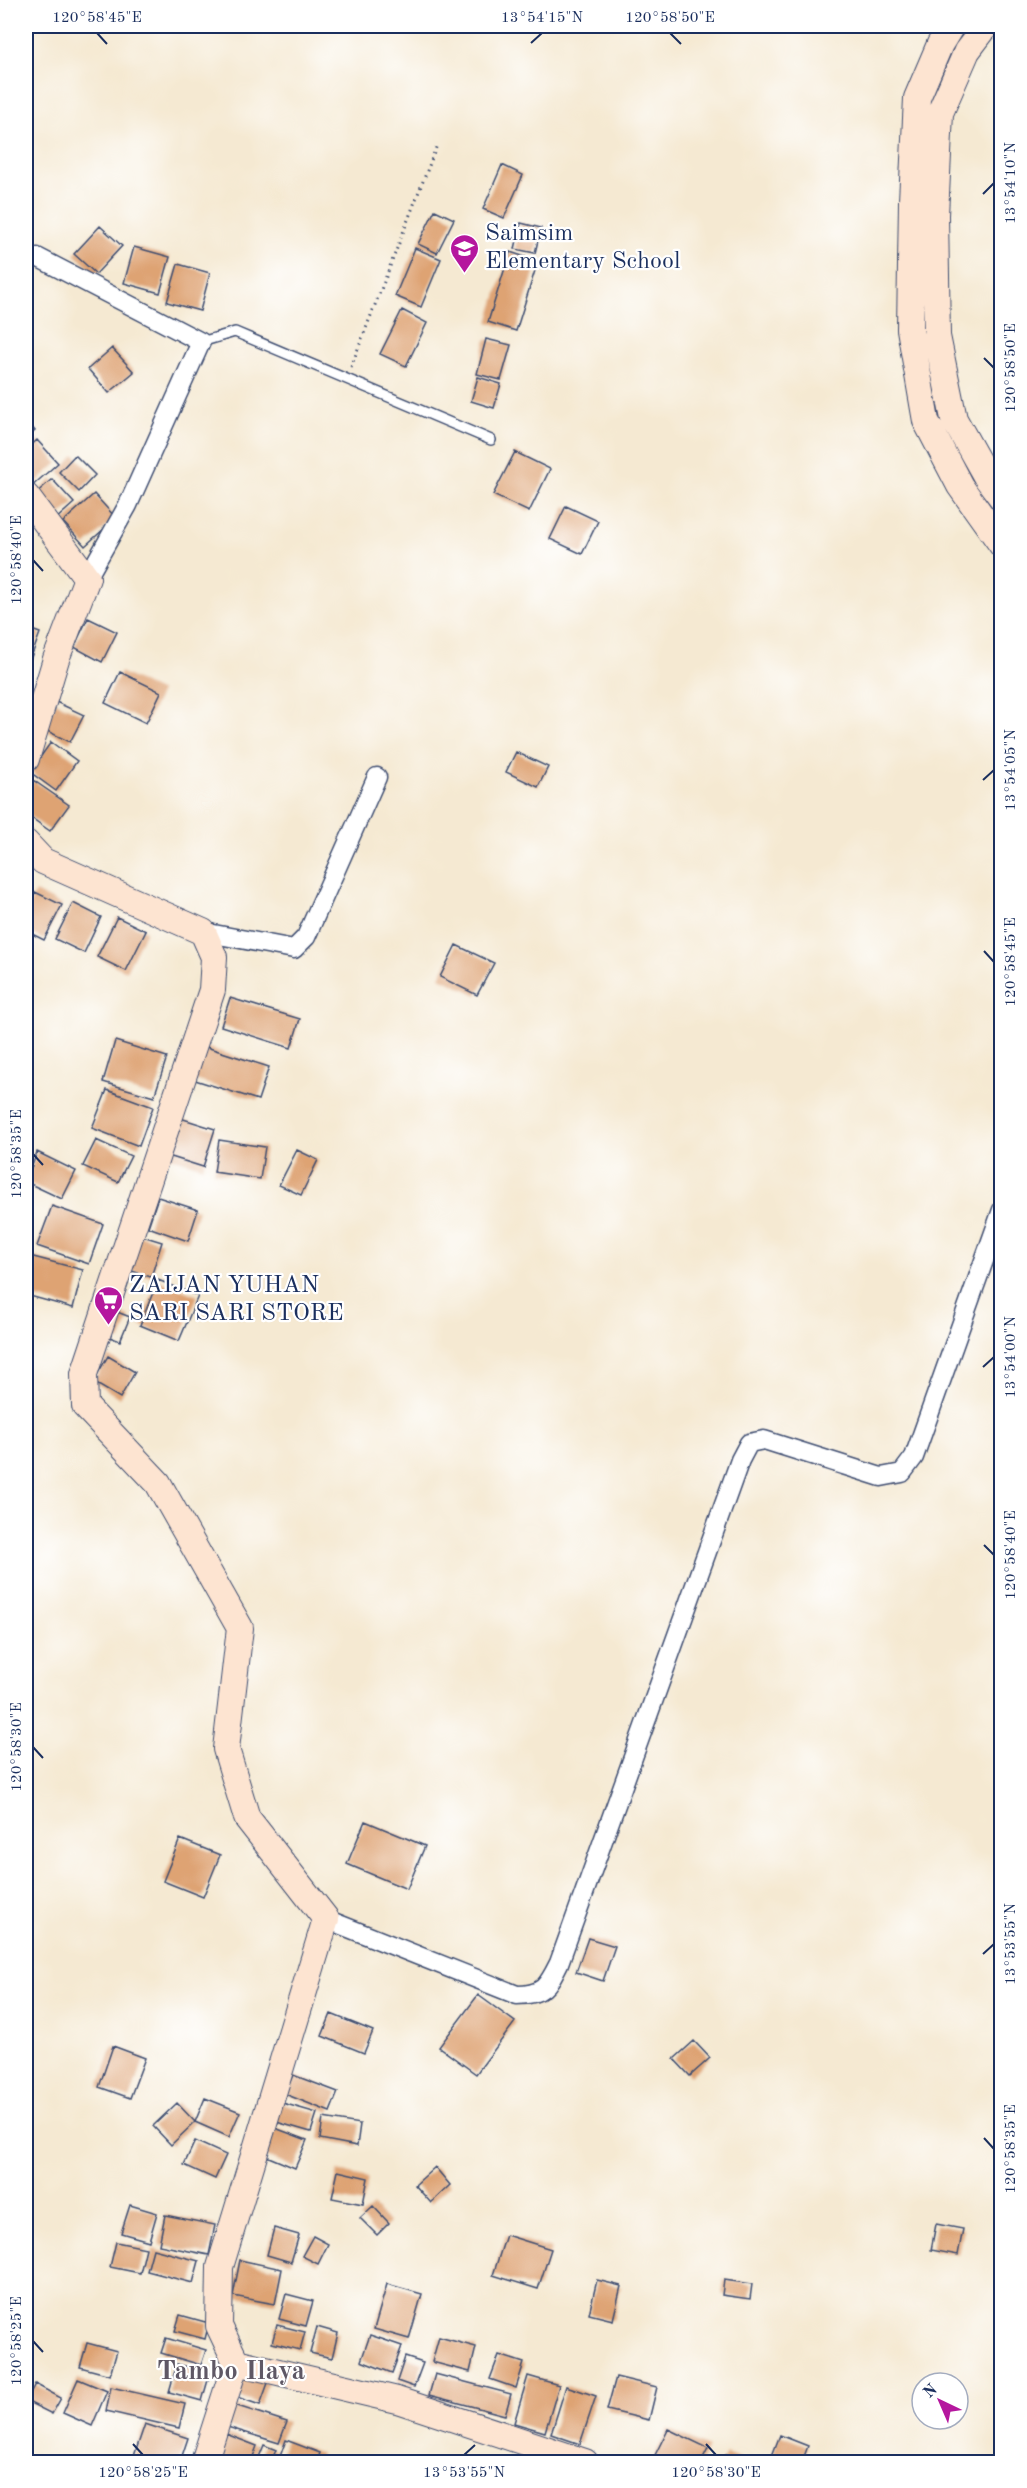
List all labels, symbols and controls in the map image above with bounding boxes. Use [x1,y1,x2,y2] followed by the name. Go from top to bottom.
[52,11,142,26] text: 120°58'45"E
[501,11,583,26] text: 13°54'15"N
[625,11,715,26] text: 120°58'50"E
[1004,142,1019,224] text: 13°54'10"N
[485,222,680,274] place label: Saimsim Elementary School
[448,232,480,274] school or university icon: Saimsim Elementary School
[1004,323,1019,413] text: 120°58'50"E
[10,515,25,605] text: 120°58'40"E
[1004,729,1019,811] text: 13°54'05"N
[1004,917,1019,1007] text: 120°58'45"E
[10,1109,25,1199] text: 120°58'35"E
[129,1274,344,1326] place label: ZAIJAN YUHAN SARI SARI STORE
[92,1284,124,1326] supermarket icon: ZAIJAN YUHAN SARI SARI STORE
[1004,1316,1019,1398] text: 13°54'00"N
[1004,1510,1019,1600] text: 120°58'40"E
[10,1702,25,1792] text: 120°58'30"E
[1004,1903,1019,1985] text: 13°53'55"N
[1004,2104,1019,2194] text: 120°58'35"E
[10,2296,25,2386] text: 120°58'25"E
[157,2358,306,2385] district label: Tambo Ilaya
[910,2371,970,2431] north arrow
[921,2381,941,2402] text: N
[98,2466,188,2481] text: 120°58'25"E
[423,2466,505,2481] text: 13°53'55"N
[671,2466,761,2481] text: 120°58'30"E

